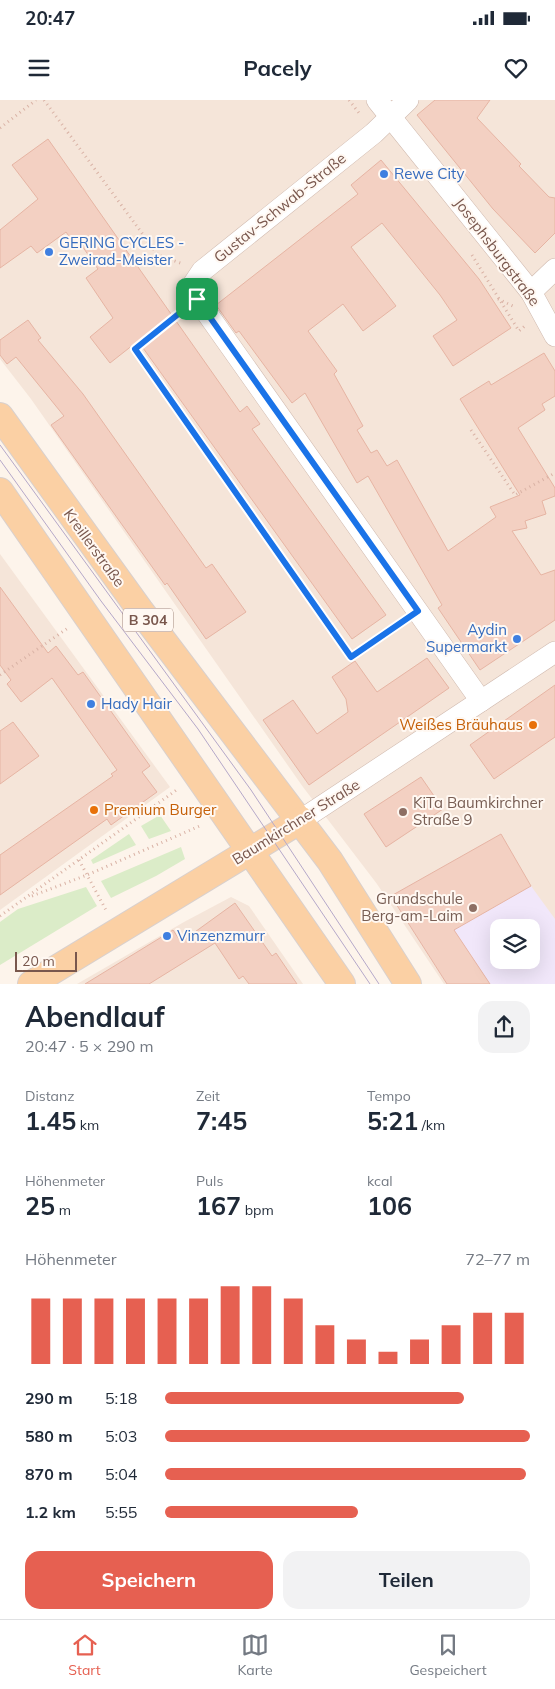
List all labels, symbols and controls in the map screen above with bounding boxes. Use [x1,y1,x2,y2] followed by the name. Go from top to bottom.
[25,6,75,30] text: 20:47
[25,54,53,82] icon: menu
[243,54,312,82] text: Pacely
[502,54,530,82] icon: heart
[210,149,350,267] street label: Gustav-Schwab-Straße
[394,164,464,183] place label: Rewe City
[378,168,390,180] marker: Rewe City
[450,194,544,310] street label: Josephsburgstraße
[59,233,184,269] place label: GERING CYCLES - Zweirad-Meister
[43,246,55,258] marker: GERING CYCLES - Zweirad-Meister
[176,278,218,320] pin
[183,285,211,313] icon: arrive
[60,505,129,590] street label: Kreillerstraße
[123,608,173,632] road number: B 304
[426,620,507,656] place label: Aydin Supermarkt
[511,633,523,645] marker: Aydin Supermarkt
[101,694,172,713] place label: Hady Hair
[85,698,97,710] marker: Hady Hair
[399,715,523,734] place label: Weißes Bräuhaus
[527,719,539,731] marker: Weißes Bräuhaus
[228,775,363,869] street label: Baumkirchner Straße
[413,793,544,829] place label: KiTa Baumkirchner Straße 9
[104,800,217,819] place label: Premium Burger
[88,804,100,816] marker: Premium Burger
[397,806,409,818] marker: KiTa Baumkirchner Straße 9
[361,889,463,925] place label: Grundschule Berg-am-Laim
[467,902,479,914] marker: Grundschule Berg-am-Laim
[490,919,540,969] map controls
[490,919,540,969] button: layers
[177,926,265,945] place label: Vinzenzmurr
[161,930,173,942] marker: Vinzenzmurr
[15,949,78,972] scale bar
[22,952,55,970] text: 20 m
[25,999,165,1034] text: Abendlauf
[478,1001,530,1053] button: share
[25,1036,154,1056] text: 20:47 · 5 × 290 m
[25,1087,74,1105] text: Distanz
[196,1087,220,1105] text: Zeit
[367,1087,411,1105] text: Tempo
[25,1105,76,1136] text: 1.45
[196,1105,247,1136] text: 7:45
[367,1105,418,1136] text: 5:21
[76,1116,99,1134] text: km
[418,1116,445,1134] text: /km
[25,1172,105,1190] text: Höhenmeter
[196,1172,223,1190] text: Puls
[367,1172,393,1190] text: kcal
[25,1190,55,1221] text: 25
[196,1190,241,1221] text: 167
[367,1190,412,1221] text: 106
[55,1201,71,1219] text: m
[241,1201,274,1219] text: bpm
[25,1249,117,1269] text: Höhenmeter
[465,1249,530,1269] text: 72–77 m
[25,1388,73,1408] text: 290 m
[105,1388,137,1408] text: 5:18
[25,1426,73,1446] text: 580 m
[105,1426,137,1446] text: 5:03
[25,1464,73,1484] text: 870 m
[105,1464,137,1484] text: 5:04
[25,1502,76,1522] text: 1.2 km
[105,1502,137,1522] text: 5:55
[25,1551,273,1609] button: Speichern
[283,1551,530,1609] button: Teilen
[68,1631,101,1679] tab: Start
[237,1631,273,1679] tab: Karte
[409,1631,487,1679] tab: Gespeichert

